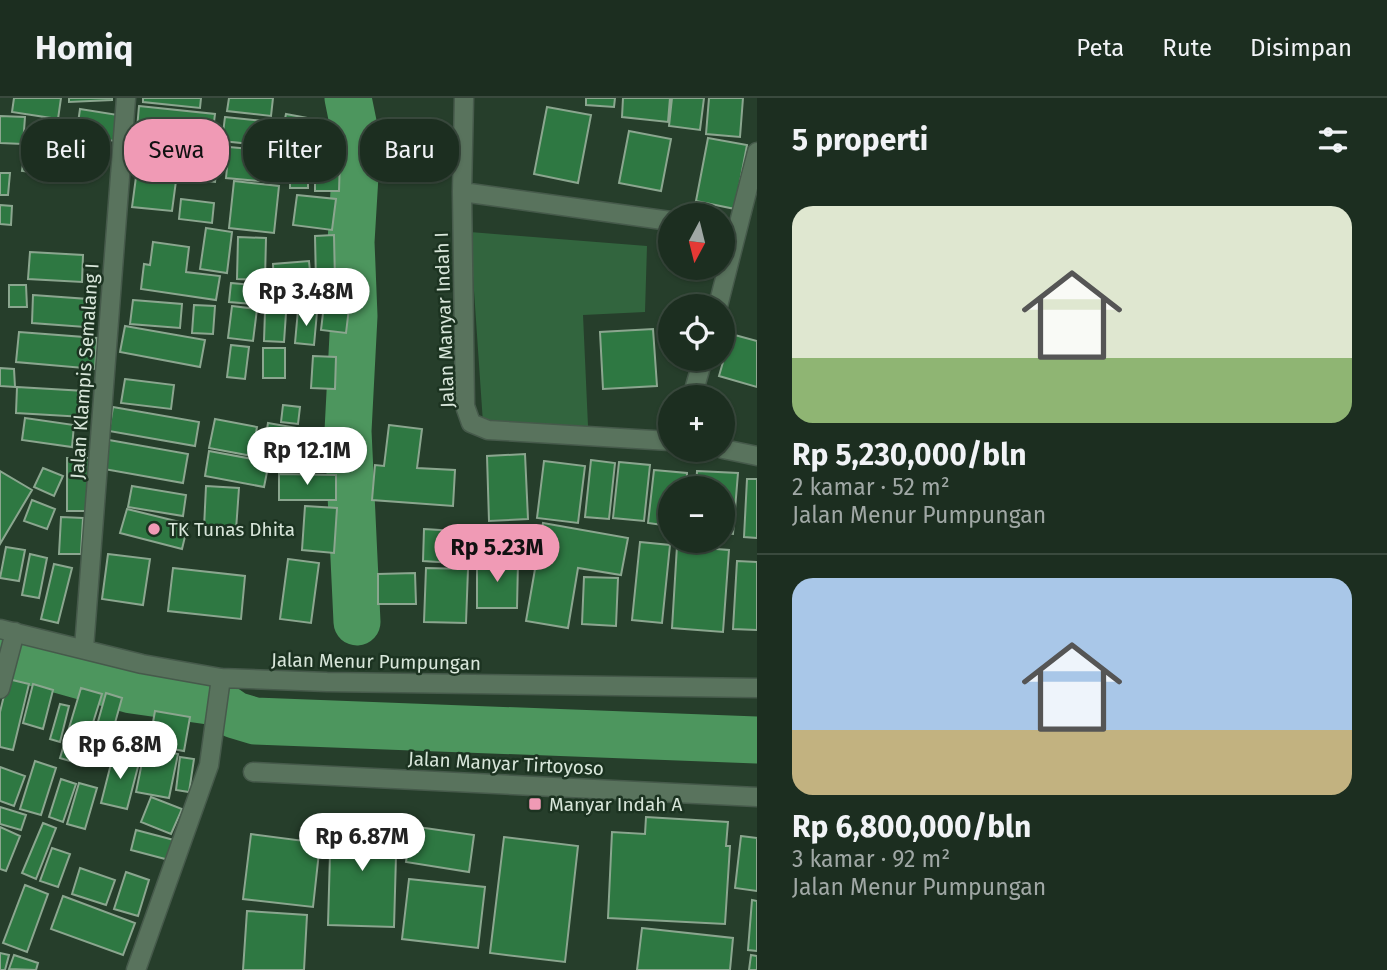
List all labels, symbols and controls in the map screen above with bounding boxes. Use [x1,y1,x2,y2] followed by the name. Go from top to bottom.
[35,28,133,68] text: Homiq
[1076,34,1124,62] text: Peta
[1162,34,1212,62] text: Rute
[1250,34,1352,62] text: Disimpan
[21,119,110,182] chip: Beli
[124,119,229,182] chip: Sewa
[243,119,346,182] chip: Filter
[360,119,459,182] chip: Baru
[1314,121,1352,159] icon: filters
[792,122,928,158] text: 5 properti
[658,203,735,280] north arrow
[658,203,735,553] map controls
[430,232,459,408] street label: Jalan Manyar Indah I
[1009,252,1135,378] icon: home
[65,262,104,480] street label: Jalan Klampis Semalang I
[234,268,378,328] pin: Rp 3.48M
[259,277,353,305] text: Rp 3.48M
[658,294,735,371] button: locate
[658,385,735,462] button: +
[235,428,379,487] pin: Rp 12.1M
[263,436,351,464] text: Rp 12.1M
[792,437,1026,473] text: Rp 5,230,000/bln
[792,473,950,501] text: 2 kamar · 52 m²
[658,476,735,553] button: −
[792,501,1046,529] text: Jalan Menur Pumpungan
[168,518,295,541] place label: TK Tunas Dhita
[146,521,162,537] marker: TK Tunas Dhita
[425,524,569,584] pin: Rp 5.23M
[450,533,544,561] text: Rp 5.23M
[1009,624,1135,750] icon: home
[271,648,481,675] street label: Jalan Menur Pumpungan
[55,722,185,781] pin: Rp 6.8M
[78,730,162,758] text: Rp 6.8M
[407,747,605,780] street label: Jalan Manyar Tirtoyoso
[549,793,682,816] place label: Manyar Indah A
[527,796,543,812] marker: Manyar Indah A
[792,809,1031,845] text: Rp 6,800,000/bln
[290,814,434,873] pin: Rp 6.87M
[315,822,409,850] text: Rp 6.87M
[792,845,950,873] text: 3 kamar · 92 m²
[792,873,1046,901] text: Jalan Menur Pumpungan

